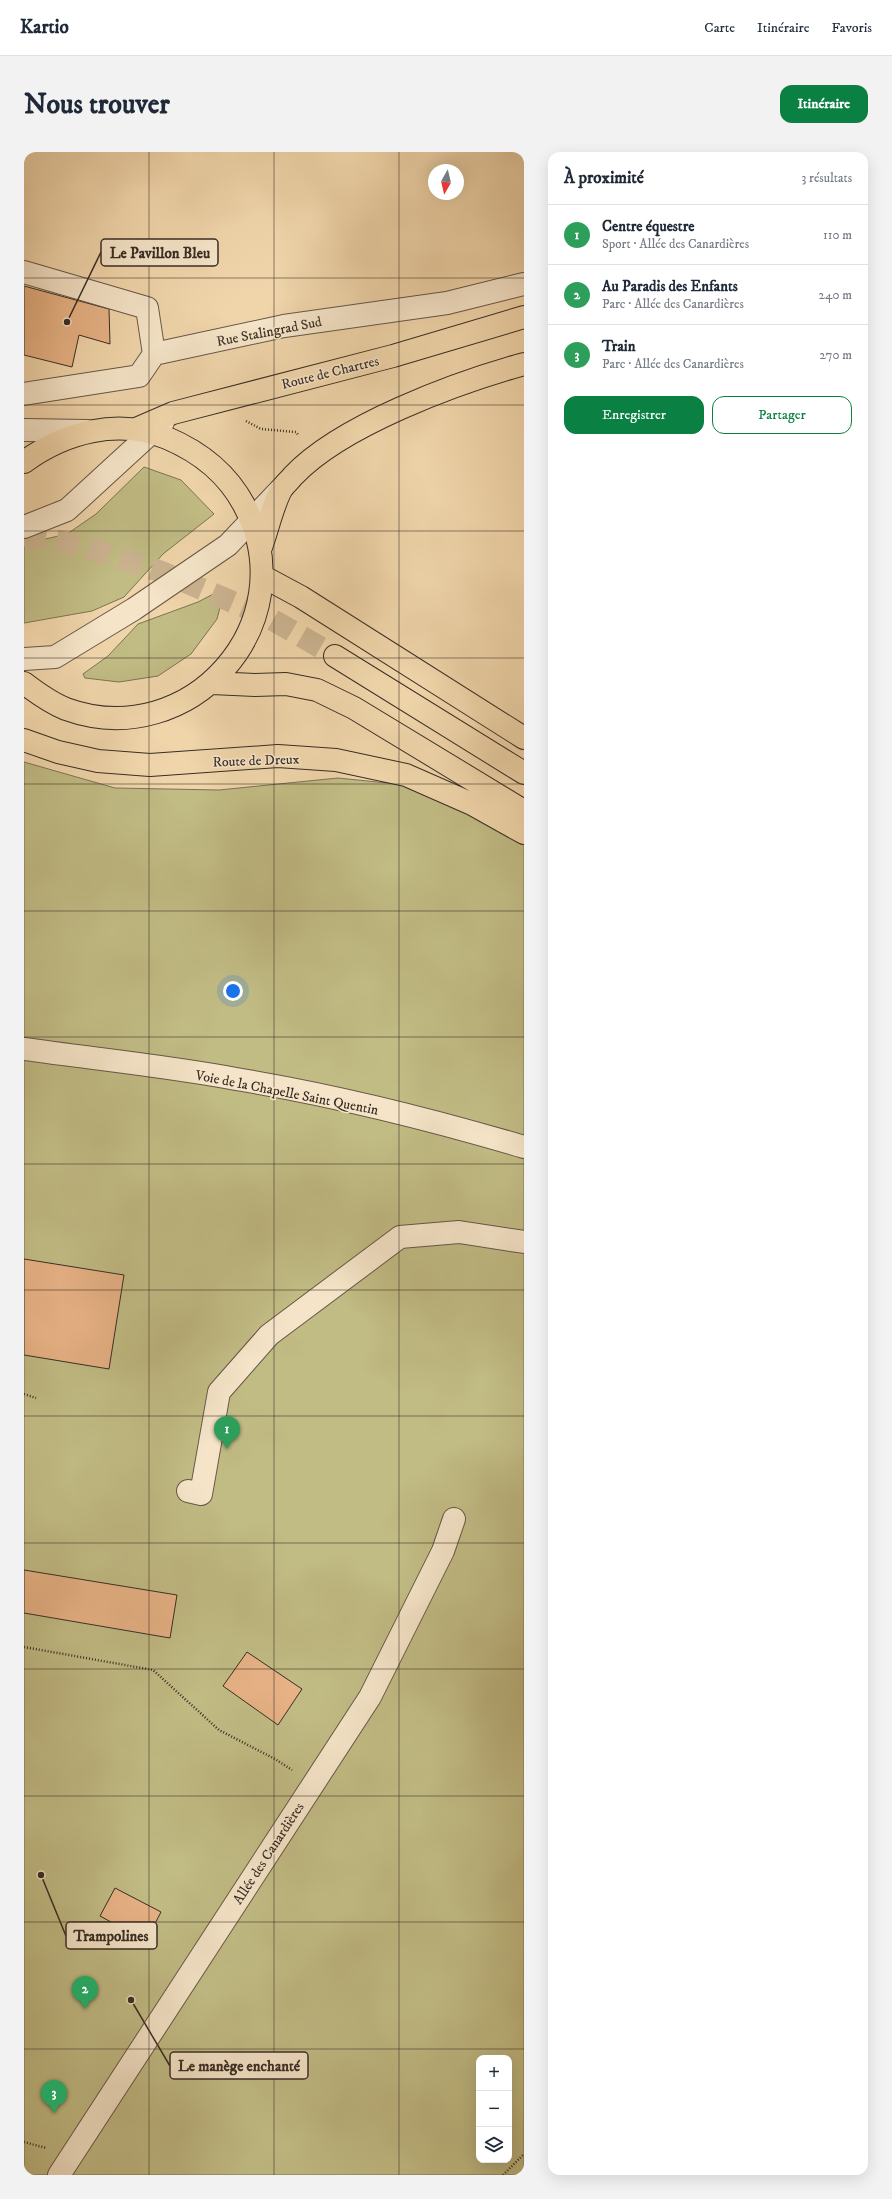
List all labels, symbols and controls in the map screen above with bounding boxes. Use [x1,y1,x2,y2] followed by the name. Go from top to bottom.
[20,16,69,39] text: Kartio
[704,19,735,37] text: Carte
[757,19,810,37] text: Itinéraire
[832,19,872,37] text: Favoris
[780,85,868,123] button: Itinéraire
[24,87,170,122] text: Nous trouver
[428,164,464,200] north arrow
[564,167,644,189] text: À proximité
[801,170,852,186] text: 3 résultats
[602,217,694,236] text: Centre équestre
[575,227,579,243] text: 1
[823,227,852,243] text: 110 m
[602,236,749,252] text: Sport · Allée des Canardières
[101,239,218,266] callout: Le Pavillon Bleu
[110,244,211,263] text: Le Pavillon Bleu
[602,277,738,296] text: Au Paradis des Enfants
[574,287,580,303] text: 2
[819,287,852,303] text: 240 m
[602,296,744,312] text: Parc · Allée des Canardières
[215,313,323,351] street label: Rue Stalingrad Sud
[602,337,635,356] text: Train
[575,347,579,363] text: 3
[820,347,852,363] text: 270 m
[280,352,381,394] street label: Route de Chartres
[602,356,744,372] text: Parc · Allée des Canardières
[564,396,704,434] button: Enregistrer
[712,396,852,434] button: Partager
[212,750,300,772] street label: Route de Dreux
[223,981,243,1001] your location
[193,1066,381,1120] street label: Voie de la Chapelle Saint Quentin
[214,1416,240,1449] pin: 1
[229,1799,309,1908] street label: Allée des Canardières
[66,1922,157,1949] callout: Trampolines
[72,1927,149,1946] text: Trampolines
[72,1976,98,2009] pin: 2
[170,2052,308,2079] callout: Le manège enchanté
[476,2055,512,2163] map controls
[476,2055,512,2091] button: +
[178,2057,301,2076] text: Le manège enchanté
[41,2080,67,2113] pin: 3
[476,2091,512,2127] button: −
[476,2127,512,2163] button: layers

